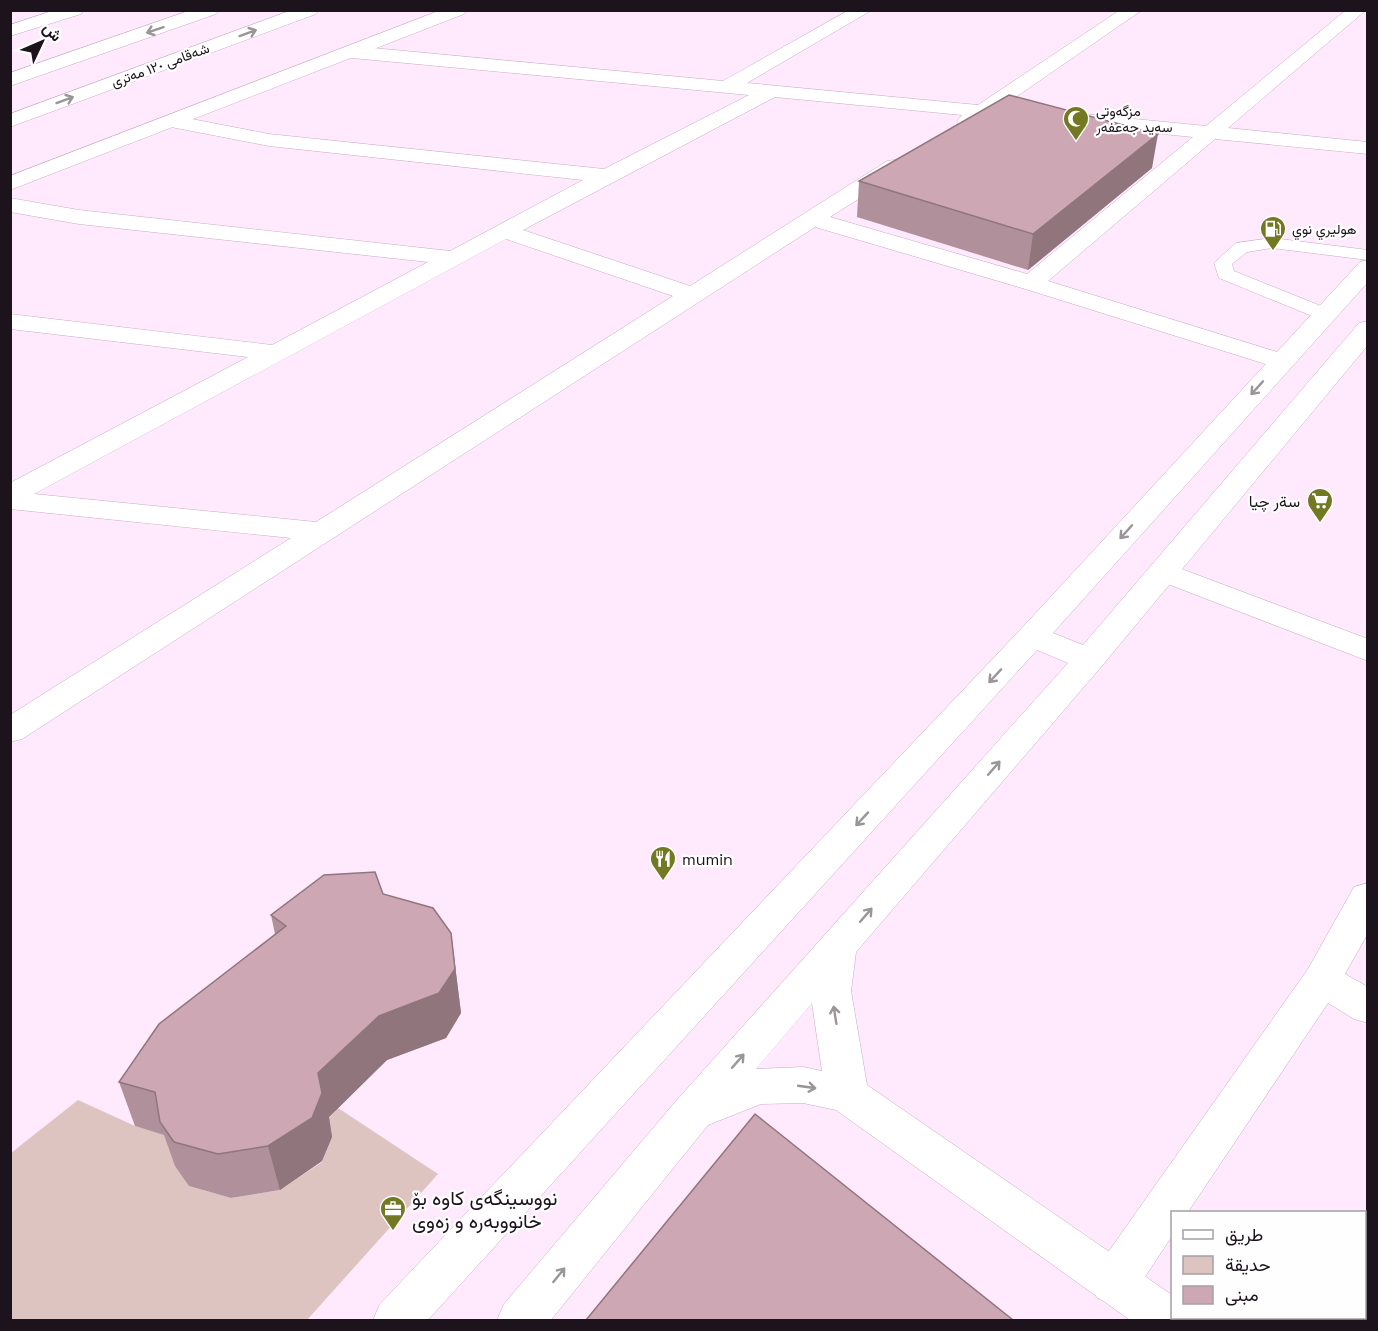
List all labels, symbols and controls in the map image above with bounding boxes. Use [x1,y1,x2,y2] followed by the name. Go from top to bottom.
[12,12,72,72] north arrow
[38,18,67,46] text: ش
[146,25,164,36] one-way arrow
[239,27,257,38] one-way arrow
[108,39,212,91] street label: شەقامی ١٢٠ مەتری
[56,94,74,105] one-way arrow
[1095,102,1173,136] place label: مزگەوتی سەید جەعفەر
[1061,104,1091,142] mosque icon: مزگەوتی سەید جەعفەر
[1258,214,1288,252] fuel station icon: هوليري نوي
[1292,220,1357,241] place label: هوليري نوي
[1250,380,1264,395] one-way arrow
[1305,486,1335,524] supermarket icon: سةر چيا
[1249,491,1300,513] place label: سةر چيا
[1119,524,1133,539] one-way arrow
[988,669,1002,684] one-way arrow
[987,761,1001,776] one-way arrow
[855,812,869,827] one-way arrow
[648,844,678,882] restaurant icon: mumin
[682,849,733,870] place label: mumin
[859,908,873,923] one-way arrow
[829,1006,840,1026] one-way arrow
[731,1053,744,1069] one-way arrow
[797,1081,816,1092] one-way arrow
[412,1185,557,1234] place label: نووسینگەی کاوە بۆ خانووبەرە و زەوی
[378,1194,408,1232] office icon: نووسینگەی کاوە بۆ خانووبەرە و زەوی
[1171,1211,1366,1319] legend
[1225,1223,1263,1246] text: طريق
[1225,1253,1271,1276] text: حديقة
[552,1267,565,1283] one-way arrow
[1225,1283,1259,1306] text: مبنى

